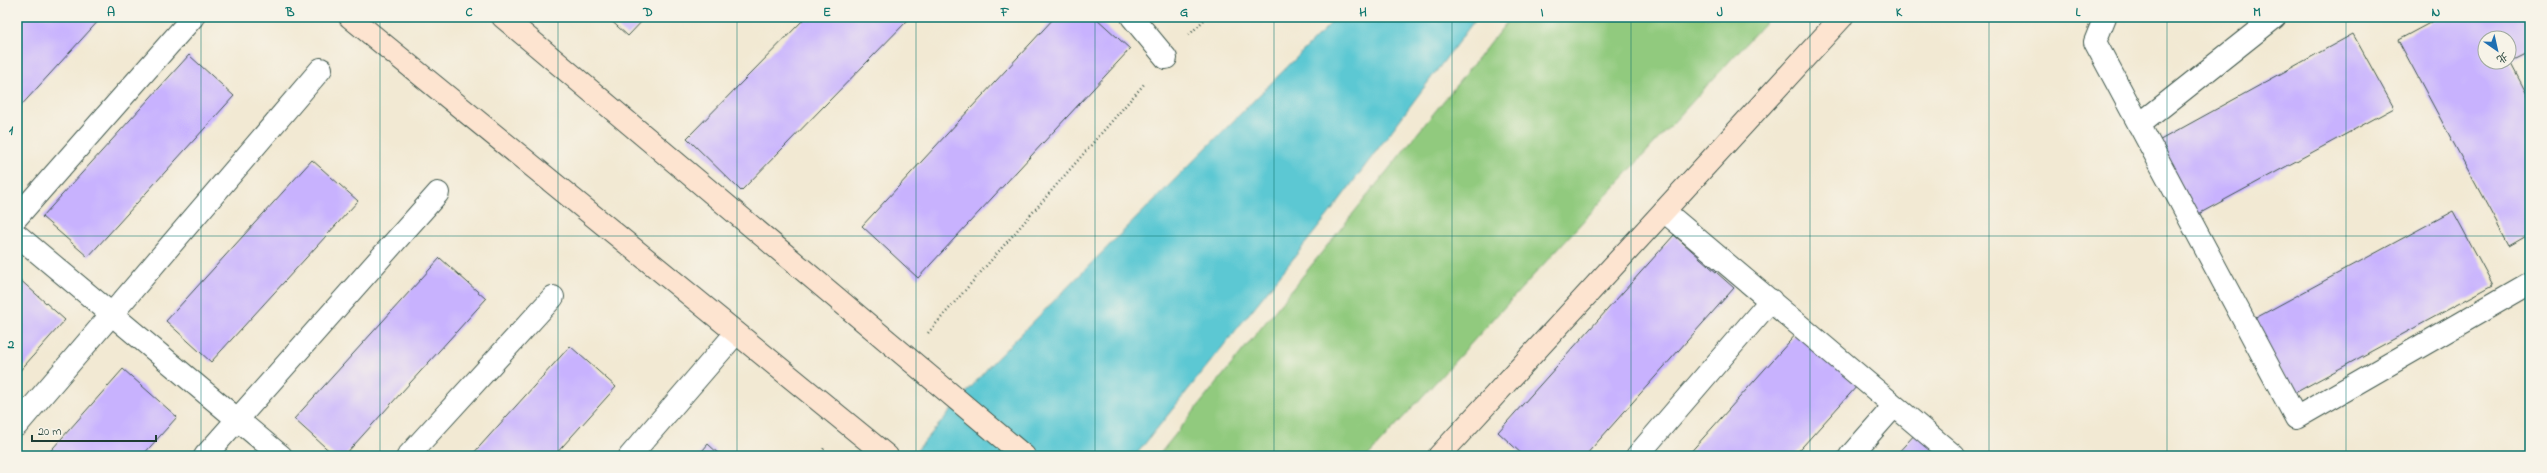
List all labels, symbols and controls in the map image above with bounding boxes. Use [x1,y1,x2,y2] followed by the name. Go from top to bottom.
[107,3,115,22] text: A
[285,3,295,22] text: B
[465,3,473,22] text: C
[642,3,653,22] text: D
[823,3,831,22] text: E
[1000,3,1010,22] text: F
[1180,3,1188,22] text: G
[1359,3,1367,22] text: H
[1540,3,1544,22] text: I
[1717,3,1723,22] text: J
[1896,3,1903,22] text: K
[2076,3,2082,22] text: L
[2253,3,2261,22] text: M
[2432,3,2441,22] text: N
[2477,30,2517,70] north arrow
[2493,48,2511,67] text: 北
[9,121,14,140] text: 1
[7,335,15,354] text: 2
[32,417,156,443] scale bar
[38,423,61,441] text: 20 m

